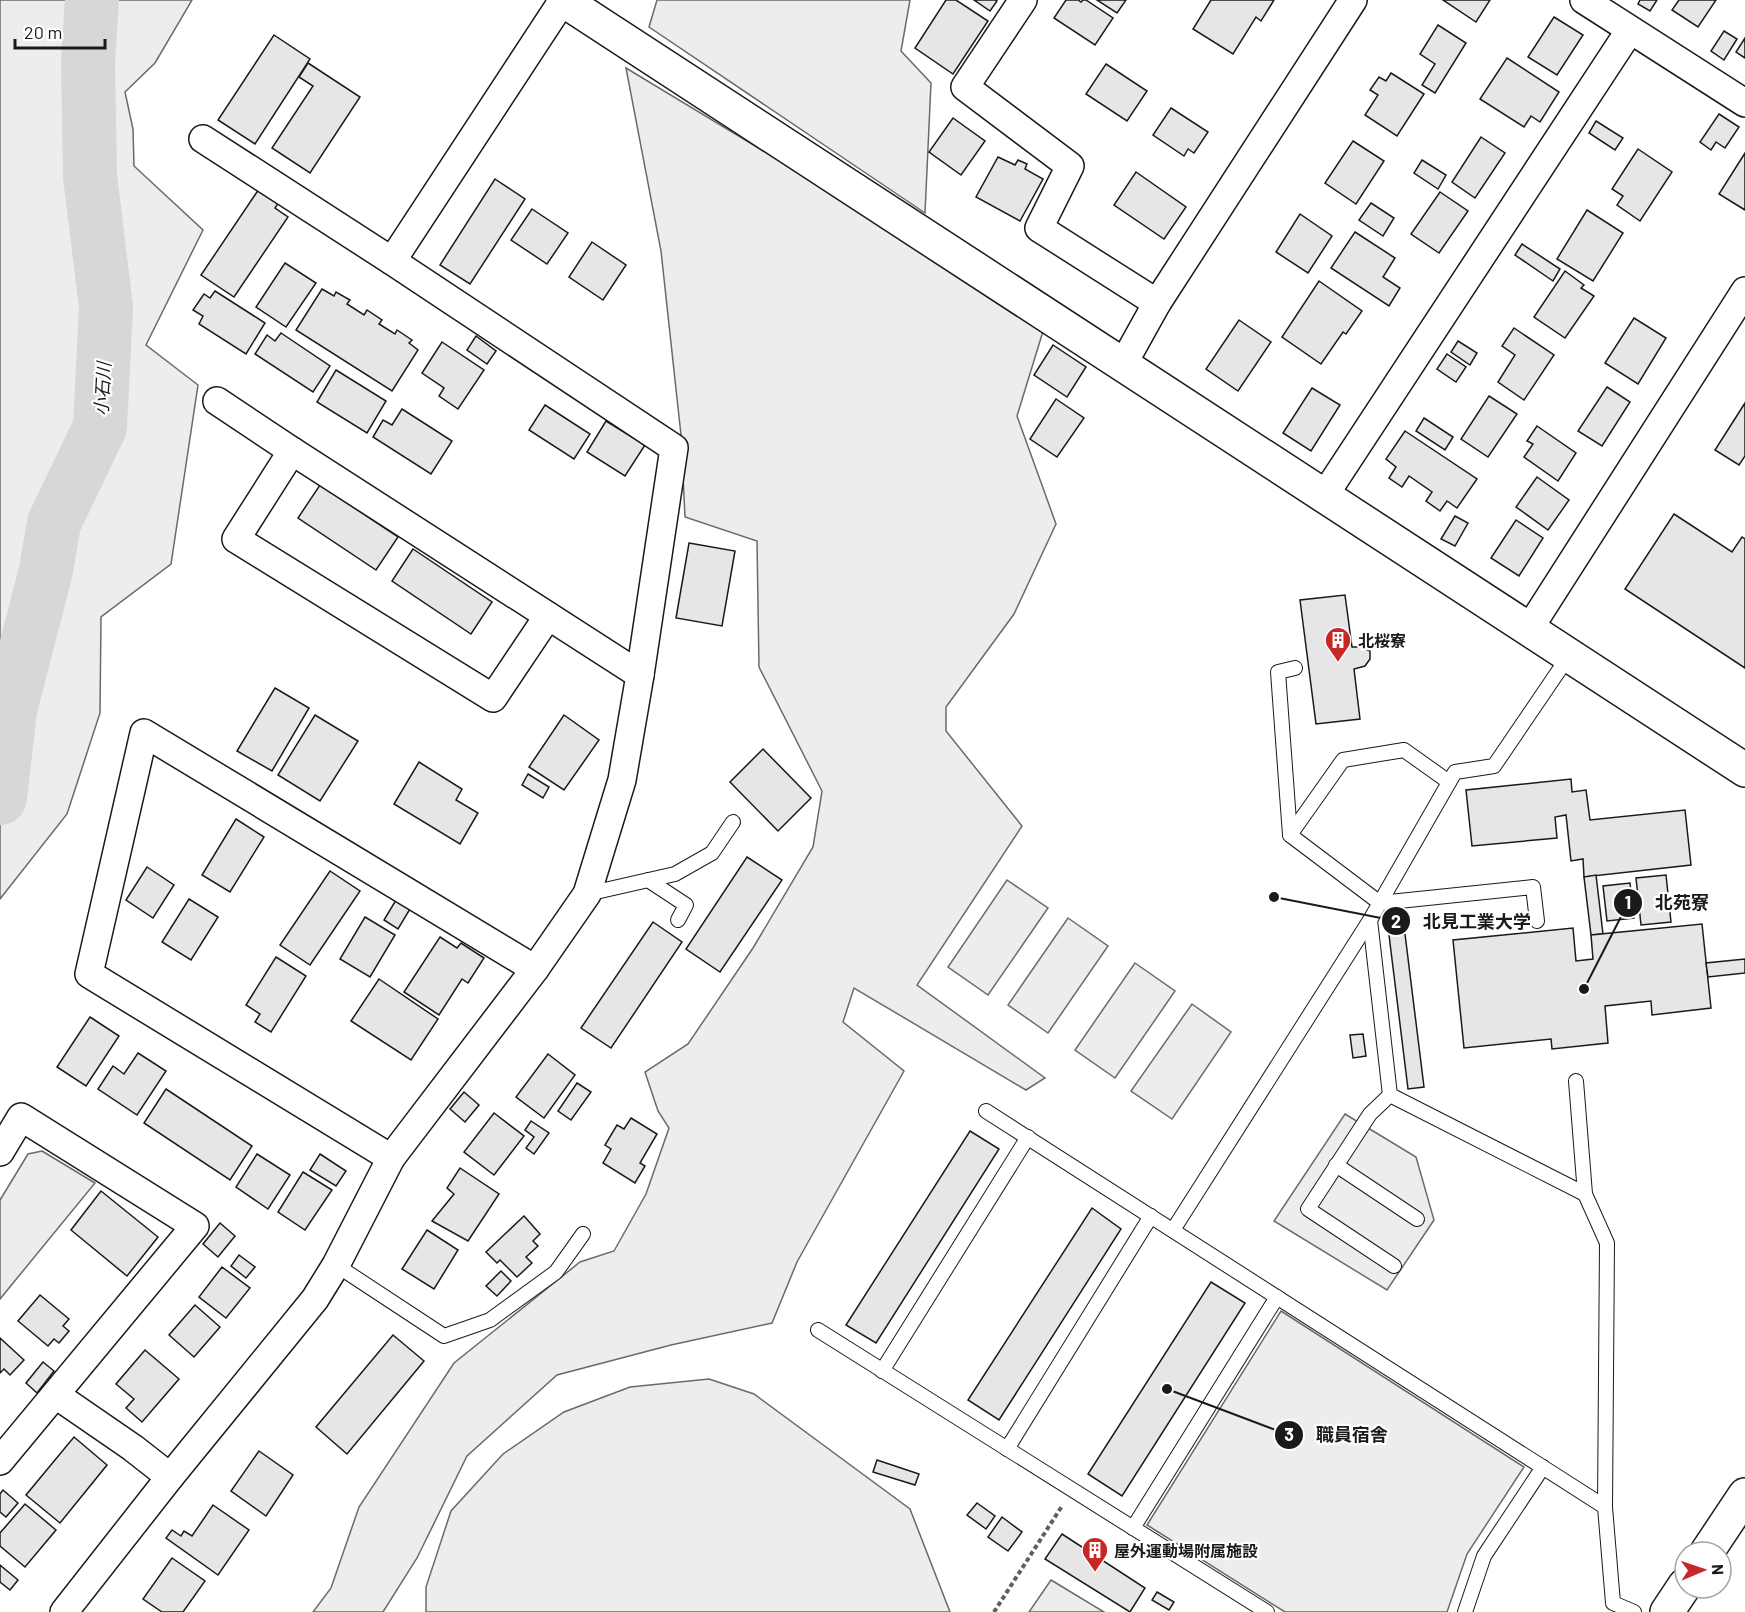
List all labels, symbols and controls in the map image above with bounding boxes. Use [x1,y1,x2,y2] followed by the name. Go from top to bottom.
[15,12,105,50] scale bar
[24,21,62,43] text: 20 m
[90,359,115,417] water label: 小石川
[1323,625,1353,663] building icon: 北桜寮
[1358,631,1406,650] place label: 北桜寮
[1613,885,1721,921] callout: 北苑寮
[1625,891,1631,913] text: 1
[1655,891,1709,913] text: 北苑寮
[1381,903,1543,939] callout: 北見工業大学
[1391,910,1401,932] text: 2
[1423,910,1531,932] text: 北見工業大学
[1274,1417,1400,1453] callout: 職員宿舎
[1284,1423,1294,1445] text: 3
[1316,1423,1388,1445] text: 職員宿舎
[1080,1535,1110,1573] building icon: 屋外運動場附属施設
[1673,1540,1733,1600] north arrow
[1114,1541,1258,1560] place label: 屋外運動場附属施設
[1709,1564,1728,1575] text: N

